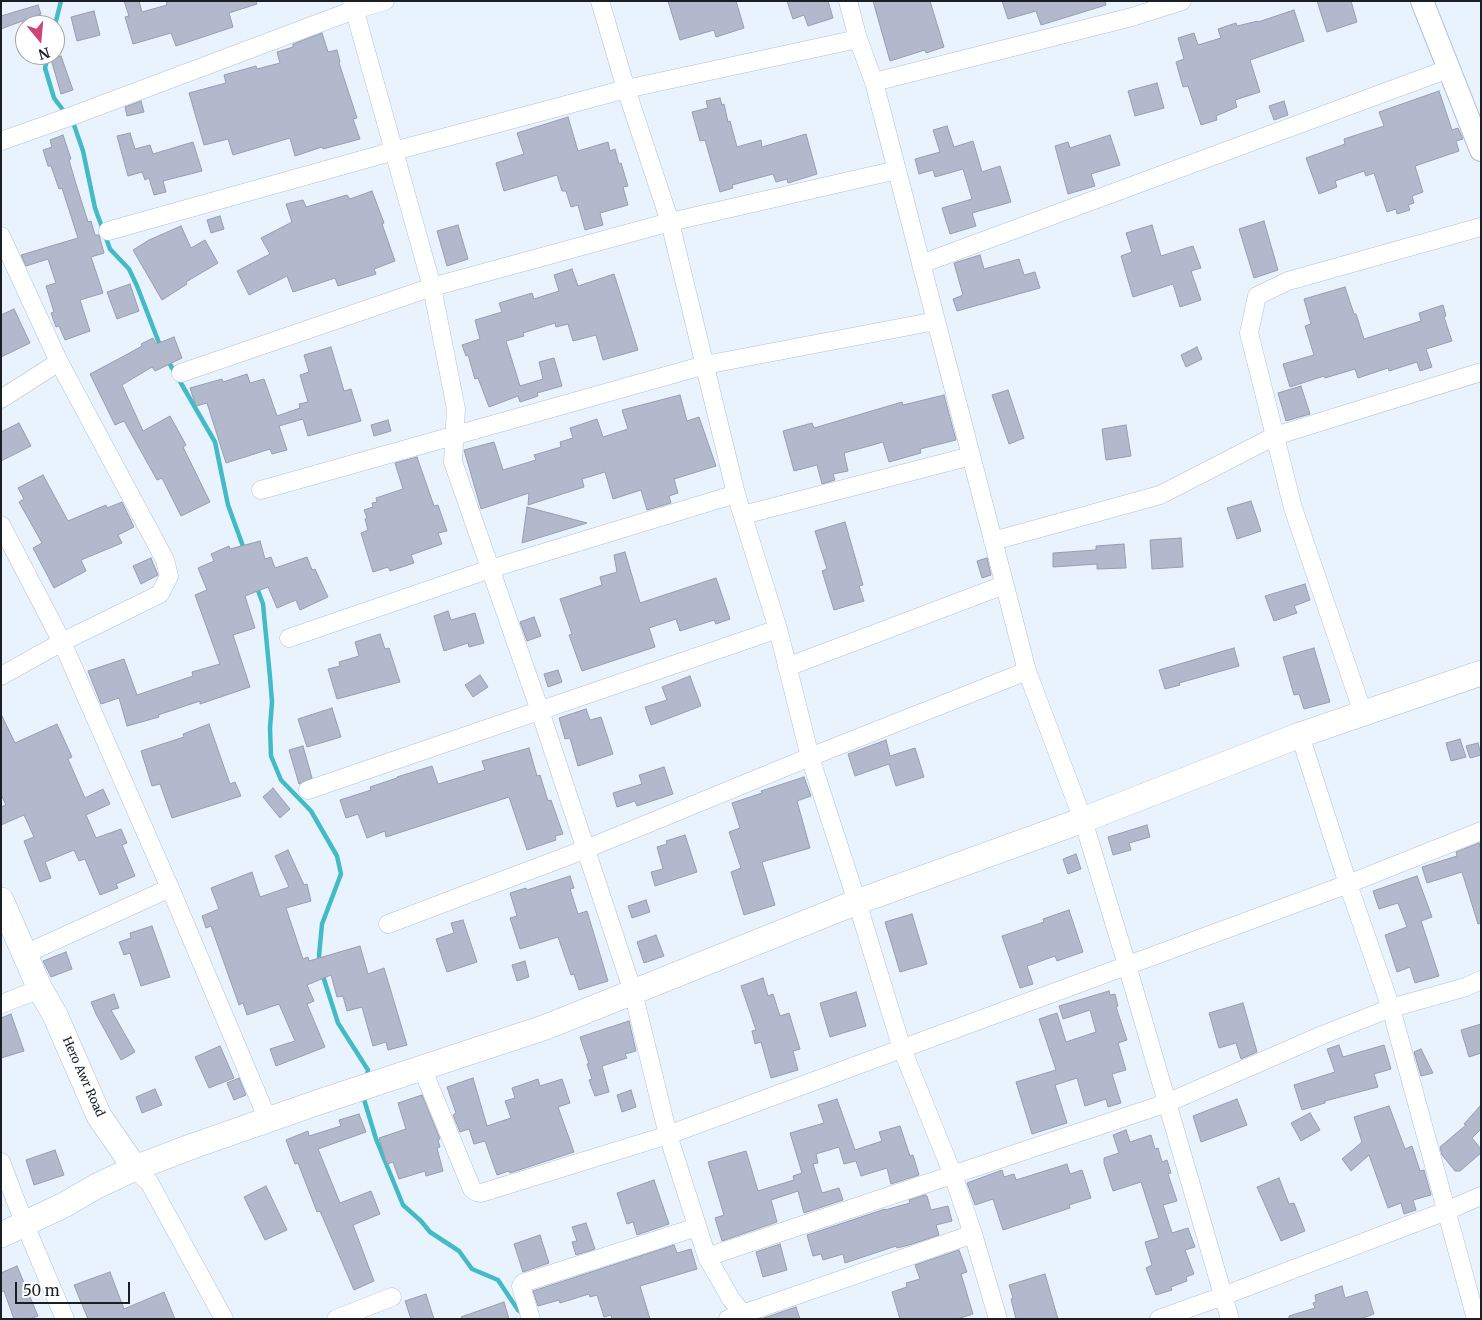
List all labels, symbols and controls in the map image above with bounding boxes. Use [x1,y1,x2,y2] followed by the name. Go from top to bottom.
[15,15,65,65] north arrow
[36,43,52,64] text: N
[59,1035,107,1119] street label: Hero Awr Road
[18,1272,132,1304] scale bar
[23,1281,60,1300] text: 50 m

